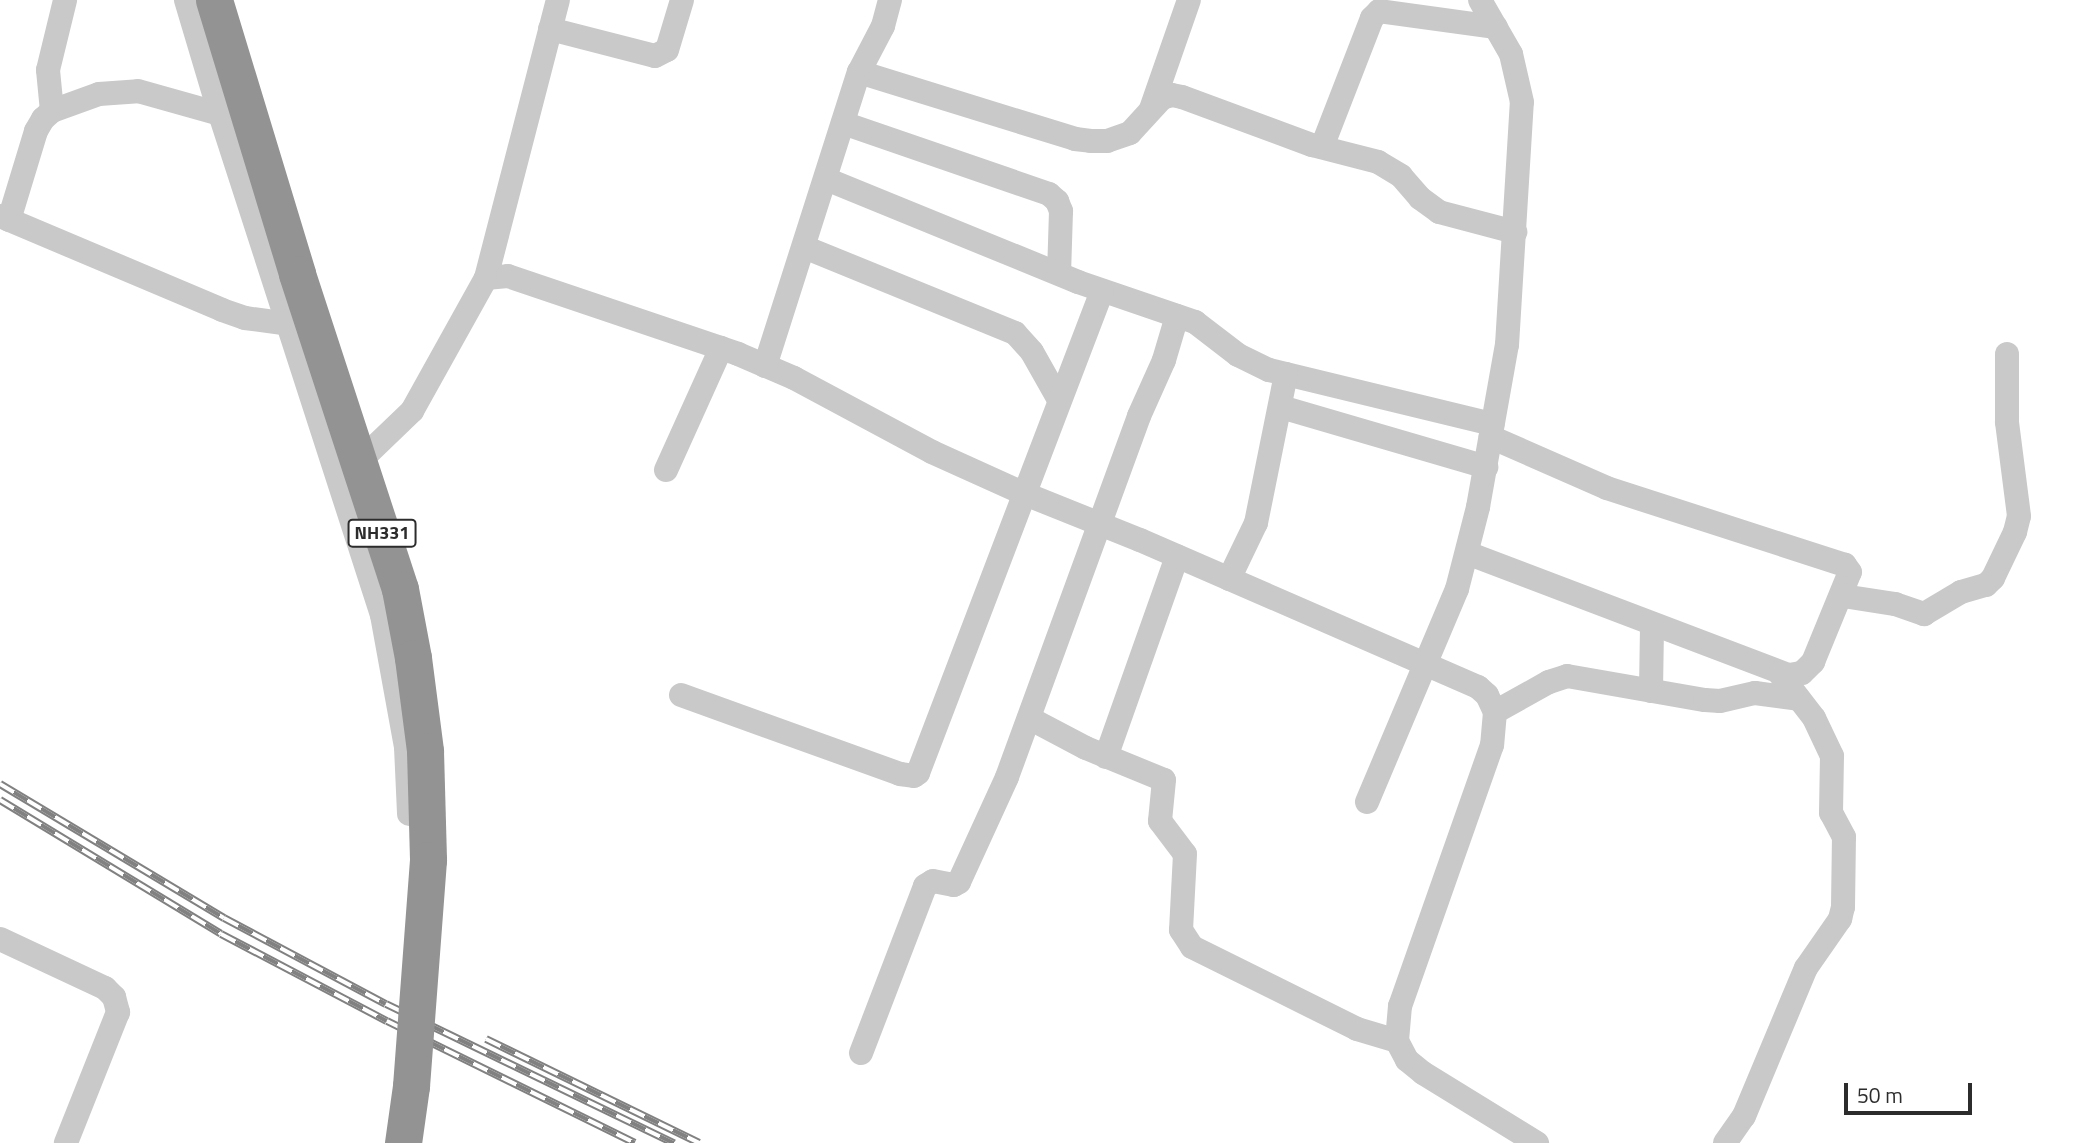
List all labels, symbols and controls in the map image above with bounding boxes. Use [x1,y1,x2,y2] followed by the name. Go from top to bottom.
[347,518,417,548] road number: NH331
[1847,1070,1975,1114] scale bar
[1857,1079,1903,1111] text: 50 m

